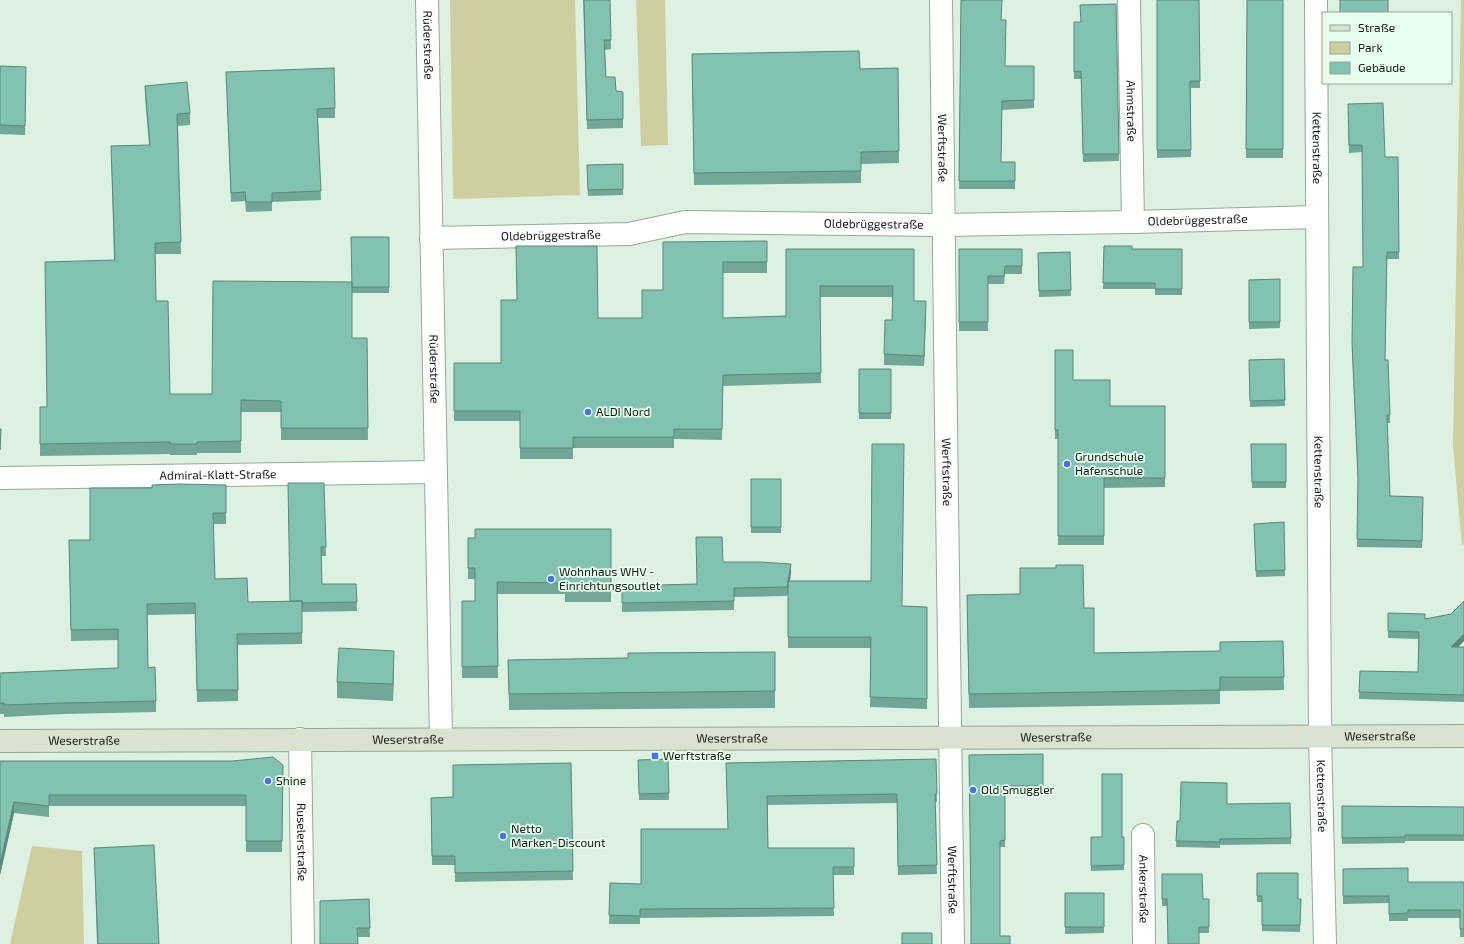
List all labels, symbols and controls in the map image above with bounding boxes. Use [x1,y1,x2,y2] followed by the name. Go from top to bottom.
[421,10,437,80] street label: Rüderstraße
[1322,12,1452,84] legend
[1358,20,1395,34] text: Straße
[1358,40,1383,54] text: Park
[1358,60,1406,74] text: Gebäude
[1124,80,1140,142] street label: Ahmstraße
[1311,112,1325,184] street label: Kettenstraße
[936,114,951,182] street label: Werftstraße
[1147,211,1248,228] street label: Oldebrüggestraße
[824,216,924,231] street label: Oldebrüggestraße
[501,227,601,243] street label: Oldebrüggestraße
[427,334,443,404] street label: Rüderstraße
[596,404,650,418] place label: ALDI Nord
[583,407,593,417] marker: ALDI Nord
[1312,436,1327,508] street label: Kettenstraße
[940,438,955,506] street label: Werftstraße
[1075,449,1144,477] place label: Grundschule Hafenschule
[1062,459,1072,469] marker: Grundschule Hafenschule
[159,466,276,482] street label: Admiral-Klatt-Straße
[559,564,661,592] place label: Wohnhaus WHV - Einrichtungsoutlet
[546,574,556,584] marker: Wohnhaus WHV - Einrichtungsoutlet
[1344,728,1416,742] street label: Weserstraße
[1020,729,1092,744] street label: Weserstraße
[696,730,768,745] street label: Weserstraße
[372,731,444,746] street label: Weserstraße
[48,733,120,747] street label: Weserstraße
[663,748,731,762] place label: Werftstraße
[650,751,660,761] marker: Werftstraße
[1315,759,1330,832] street label: Kettenstraße
[276,773,306,787] place label: Shine
[263,776,273,786] marker: Shine
[981,782,1055,796] place label: Old Smuggler
[968,785,978,795] marker: Old Smuggler
[295,803,310,881] street label: Ruselerstraße
[511,821,606,849] place label: Netto Marken-Discount
[498,831,508,841] marker: Netto Marken-Discount
[946,846,961,914] street label: Werftstraße
[1137,855,1152,923] street label: Ankerstraße

